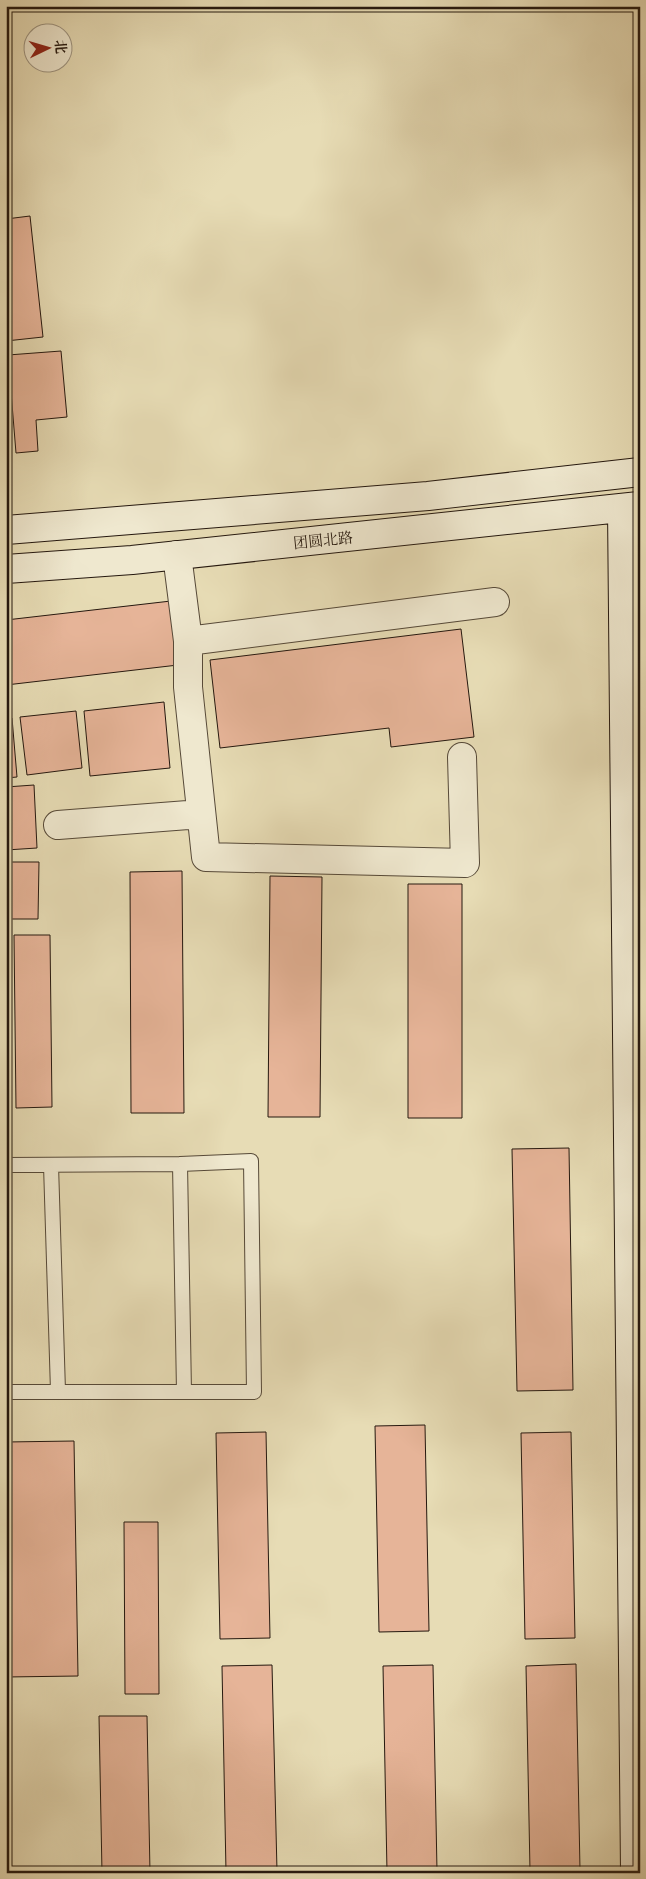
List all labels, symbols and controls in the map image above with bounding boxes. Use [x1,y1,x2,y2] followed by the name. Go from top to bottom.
[22,22,72,72] north arrow
[50,39,72,55] text: 北
[292,526,354,554] street label: 团圆北路

